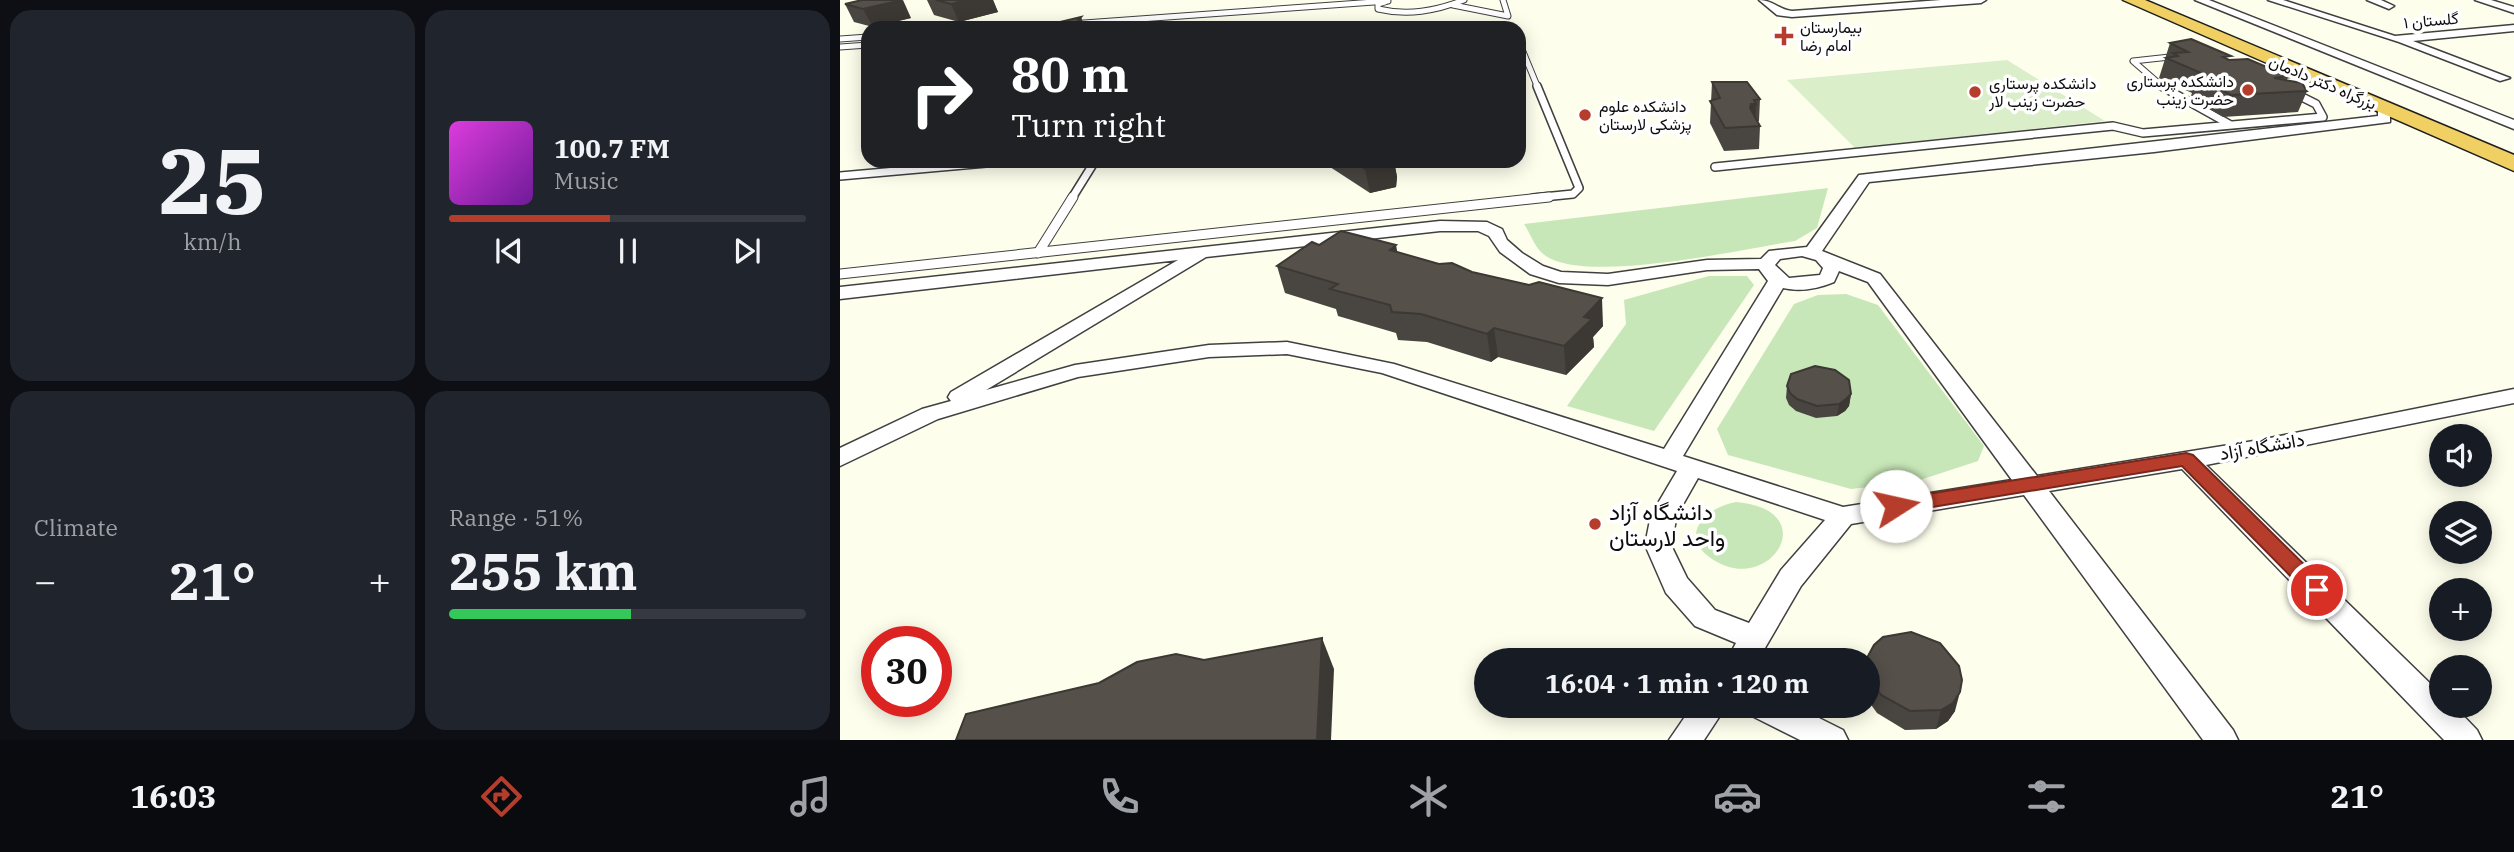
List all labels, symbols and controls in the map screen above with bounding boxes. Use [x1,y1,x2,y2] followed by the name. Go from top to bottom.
[2403,8,2459,32] street label: گلستان ۱
[1800,17,1862,56] place label: بیمارستان امام رضا
[1774,26,1794,46] marker: بیمارستان امام رضا
[1011,42,1129,105] text: 80 m
[896,49,987,140] icon: right
[2266,50,2380,114] street label: بزرگراه دکتر دادمان
[2127,71,2234,110] place label: دانشکده پرستاری حضرت زینب
[1988,73,2096,112] place label: دانشکده پرستاری حضرت زینب لار
[2240,82,2256,98] marker: دانشکده پرستاری حضرت زینب
[1967,84,1983,100] marker: دانشکده پرستاری حضرت زینب لار
[1599,96,1691,136] place label: دانشکده علوم پزشکی لارستان
[1011,104,1166,146] text: Turn right
[1577,107,1593,123] marker: دانشکده علوم پزشکی لارستان
[158,121,267,239] text: 25
[554,131,670,165] text: 100.7 FM
[554,165,619,195] text: Music
[183,226,242,256] text: km/h
[490,232,528,270] icon: previous
[609,232,647,270] icon: pause
[728,232,766,270] icon: next
[2429,424,2492,718] map controls
[2429,424,2492,487] button: sound
[2218,427,2306,465] street label: دانشگاه آزاد
[1859,469,1933,543] position arrow
[1609,496,1725,553] place label: دانشگاه آزاد واحد لارستان
[2429,501,2492,564] button: layers
[449,502,583,532] text: Range · 51%
[34,512,118,542] text: Climate
[1587,516,1603,532] marker: دانشگاه آزاد واحد لارستان
[449,537,638,604] text: 255 km
[169,547,256,614] text: 21°
[34,556,57,605] text: −
[368,556,391,605] text: +
[2287,560,2347,620] pin
[2298,571,2336,609] icon: arrive
[2429,578,2492,641] button: +
[861,626,952,717] speed limit sign: 30
[2429,655,2492,718] button: −
[1545,666,1809,700] text: 16:04 · 1 min · 120 m
[477,772,526,821] icon: directions
[786,772,835,821] icon: music
[1095,772,1144,821] icon: phone
[1404,772,1453,821] icon: climate
[1713,772,1762,821] icon: car
[2022,772,2071,821] icon: filters
[130,775,217,817] text: 16:03
[2331,775,2384,817] text: 21°

